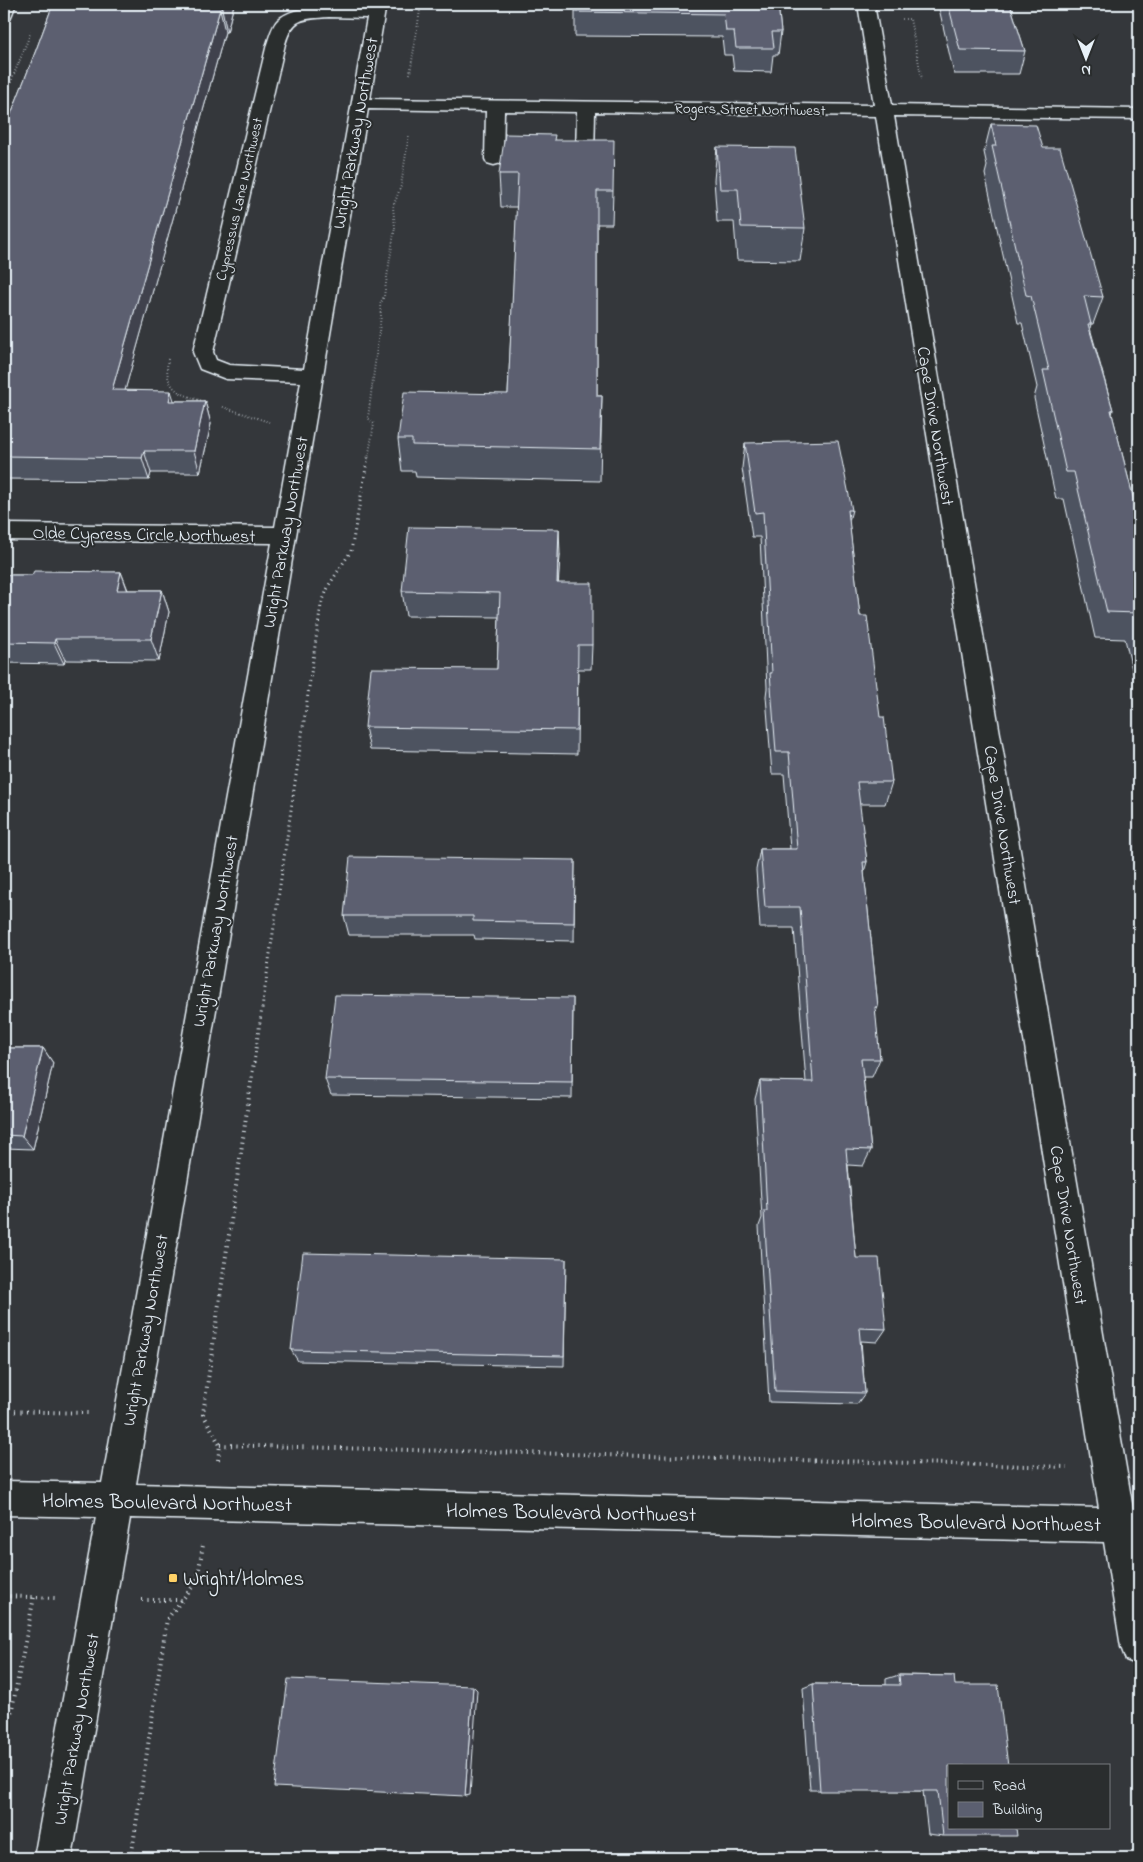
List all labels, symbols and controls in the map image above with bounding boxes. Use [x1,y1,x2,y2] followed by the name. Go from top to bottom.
[1060,32,1110,82] north arrow
[327,35,388,232] street label: Wright Parkway Northwest
[1081,59,1091,80] text: N
[674,98,826,123] street label: Rogers Street Northwest
[210,115,270,283] street label: Cypressus Lane Northwest
[909,345,959,508] street label: Cape Drive Northwest
[257,434,318,631] street label: Wright Parkway Northwest
[32,521,256,551] street label: Olde Cypress Circle Northwest
[976,744,1026,907] street label: Cape Drive Northwest
[187,833,248,1030] street label: Wright Parkway Northwest
[1042,1144,1092,1307] street label: Cape Drive Northwest
[117,1232,178,1429] street label: Wright Parkway Northwest
[42,1487,292,1521] street label: Holmes Boulevard Northwest
[446,1497,696,1531] street label: Holmes Boulevard Northwest
[851,1507,1101,1541] street label: Holmes Boulevard Northwest
[183,1565,304,1597] place label: Wright/Holmes
[167,1572,179,1584] marker: Wright/Holmes
[48,1631,109,1828] street label: Wright Parkway Northwest
[948,1764,1110,1830] legend
[993,1775,1026,1797] text: Road
[992,1799,1042,1822] text: Building

